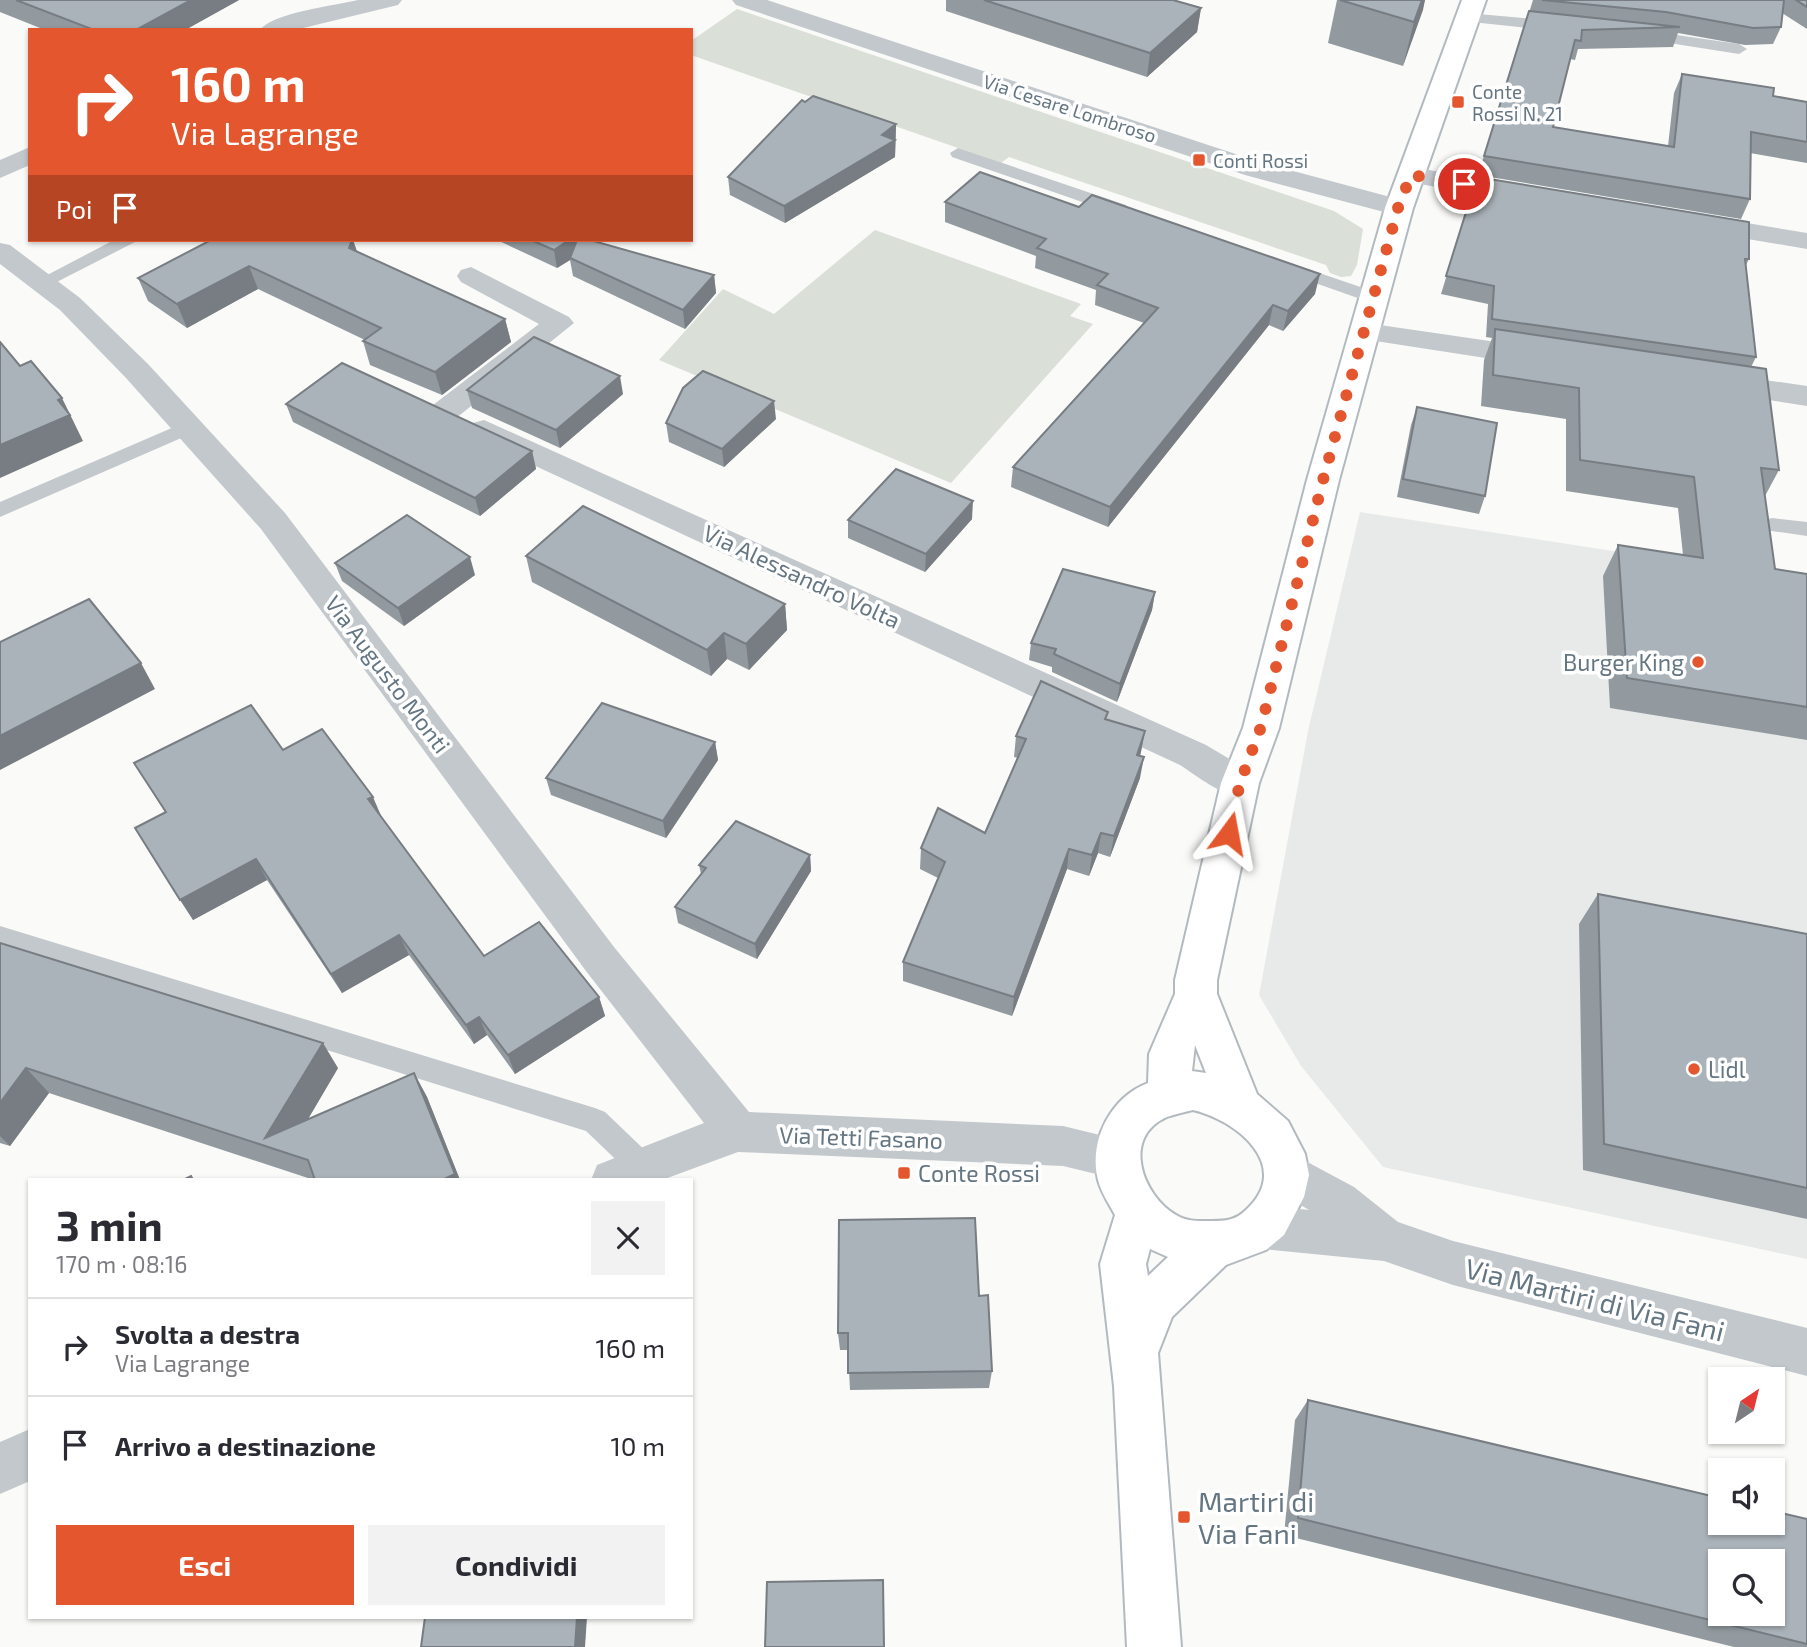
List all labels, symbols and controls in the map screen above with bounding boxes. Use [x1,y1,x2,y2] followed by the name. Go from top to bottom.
[171,53,306,112] text: 160 m
[56,56,147,147] icon: right
[981,69,1159,147] street label: Via Cesare Lombroso
[1472,80,1563,125] place label: Conte Rossi N. 21
[1450,94,1466,110] marker: Conte Rossi N. 21
[171,113,359,151] text: Via Lagrange
[1213,149,1308,172] place label: Conti Rossi
[1191,152,1207,168] marker: Conti Rossi
[1434,154,1494,214] pin
[1445,165,1483,203] icon: arrive
[106,189,144,227] icon: arrive
[56,193,92,224] text: Poi
[699,518,905,634] street label: Via Alessandro Volta
[320,590,456,758] street label: Via Augusto Monti
[1563,648,1684,676] place label: Burger King
[1690,654,1706,670] marker: Burger King
[1192,796,1266,870] position arrow
[1708,1055,1746,1083] place label: Lidl
[1686,1061,1702,1077] marker: Lidl
[779,1120,943,1154] street label: Via Tetti Fasano
[918,1159,1040,1187] place label: Conte Rossi
[896,1165,912,1181] marker: Conte Rossi
[56,1199,163,1249] text: 3 min
[591,1201,665,1275] button: close
[56,1250,187,1278] text: 170 m · 08:16
[1462,1250,1728,1348] street label: Via Martiri di Via Fani
[115,1318,300,1349] text: Svolta a destra
[56,1328,94,1366] icon: right
[596,1332,665,1363] text: 160 m
[115,1349,250,1377] text: Via Lagrange
[1708,1367,1785,1444] north arrow
[1708,1367,1785,1626] map controls
[56,1426,94,1464] icon: arrive
[115,1430,376,1461] text: Arrivo a destinazione
[610,1430,665,1461] text: 10 m
[1708,1458,1785,1535] button: sound
[1198,1484,1314,1550] place label: Martiri di Via Fani
[1176,1509,1192,1525] marker: Martiri di Via Fani
[56,1525,354,1605] button: Esci
[368,1525,665,1605] button: Condividi
[1708,1549,1785,1626] button: search

